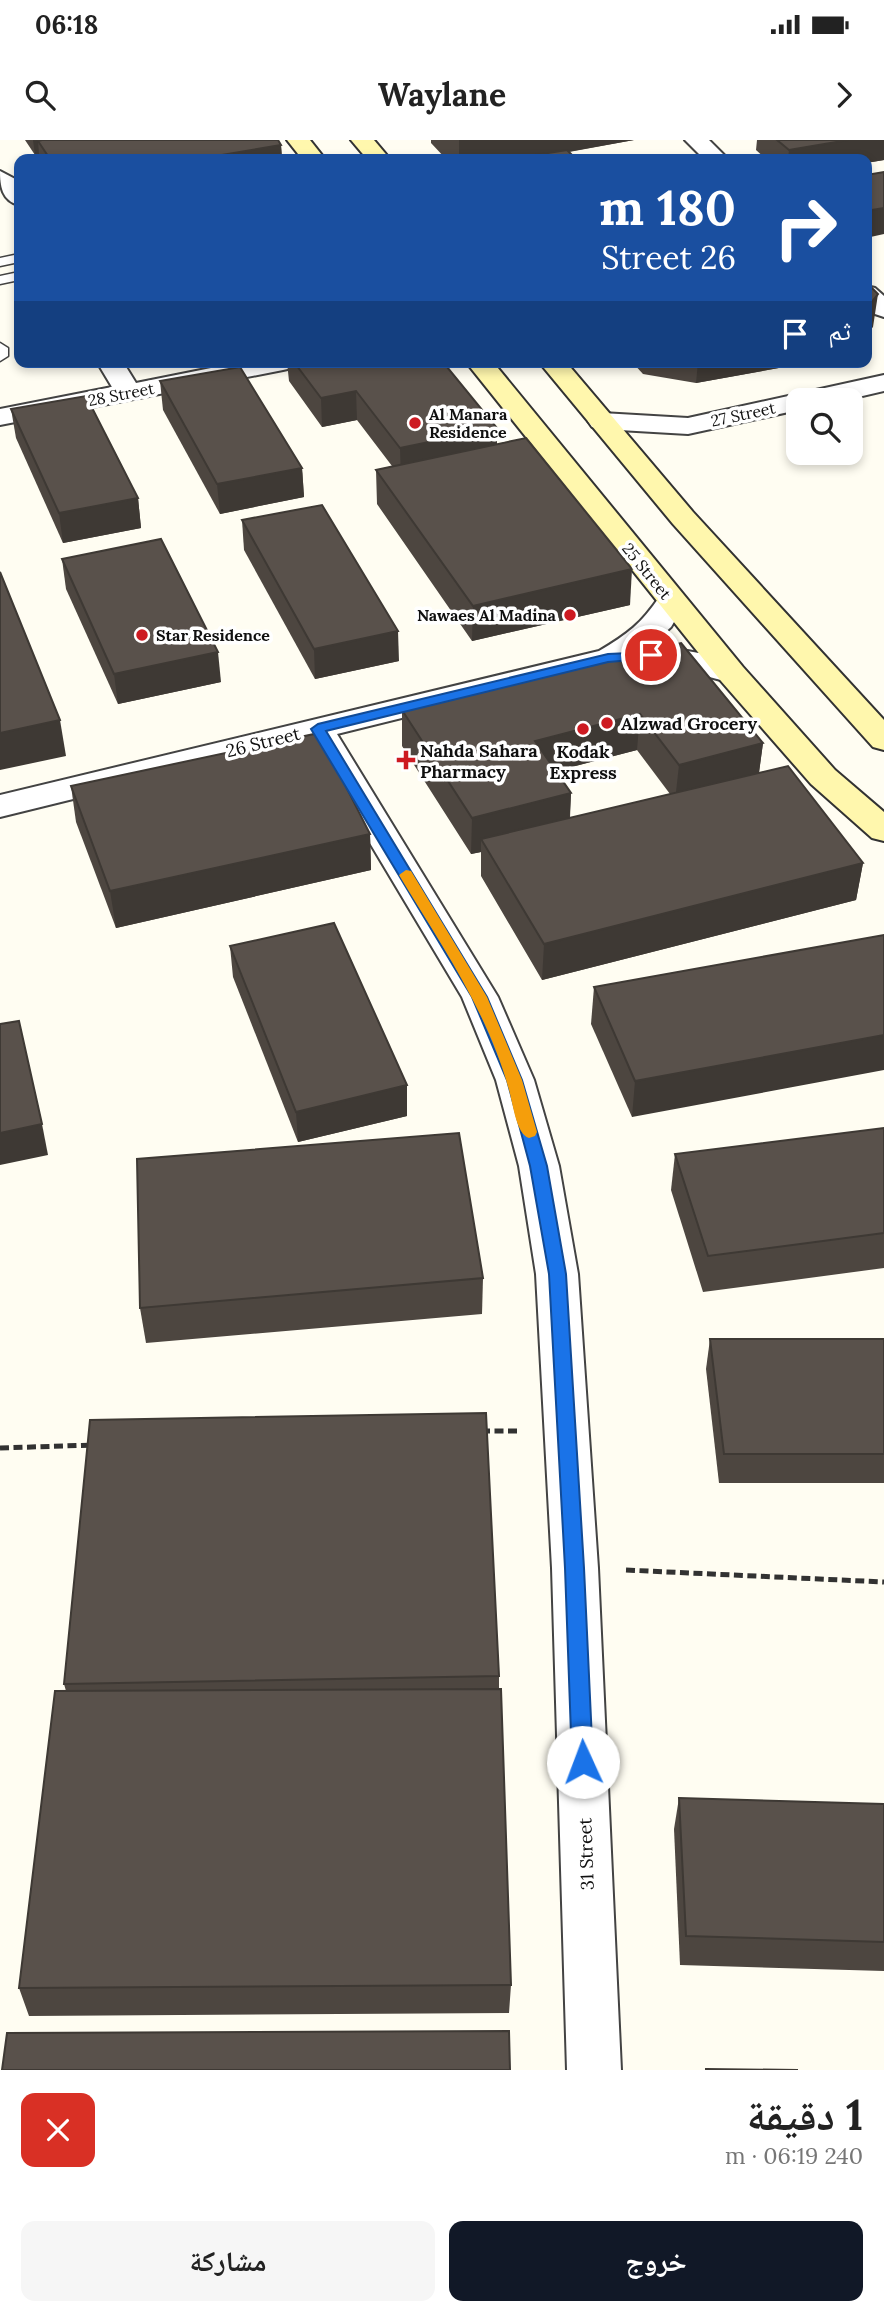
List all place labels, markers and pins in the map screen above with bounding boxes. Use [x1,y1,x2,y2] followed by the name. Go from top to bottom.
[429,404,508,442] place label: Al Manara Residence
[407,415,423,431] marker: Al Manara Residence
[417,605,557,625] place label: Nawaes Al Madina
[562,607,578,623] marker: Nawaes Al Madina
[156,625,270,645] place label: Star Residence
[621,625,681,685] pin
[134,627,150,643] marker: Star Residence
[621,712,757,735] place label: Alzwad Grocery
[599,715,615,731] marker: Alzwad Grocery
[575,721,591,737] marker: Kodak Express
[420,739,538,783] place label: Nahda Sahara Pharmacy
[549,740,617,784] place label: Kodak Express
[398,752,414,768] marker: Nahda Sahara Pharmacy

